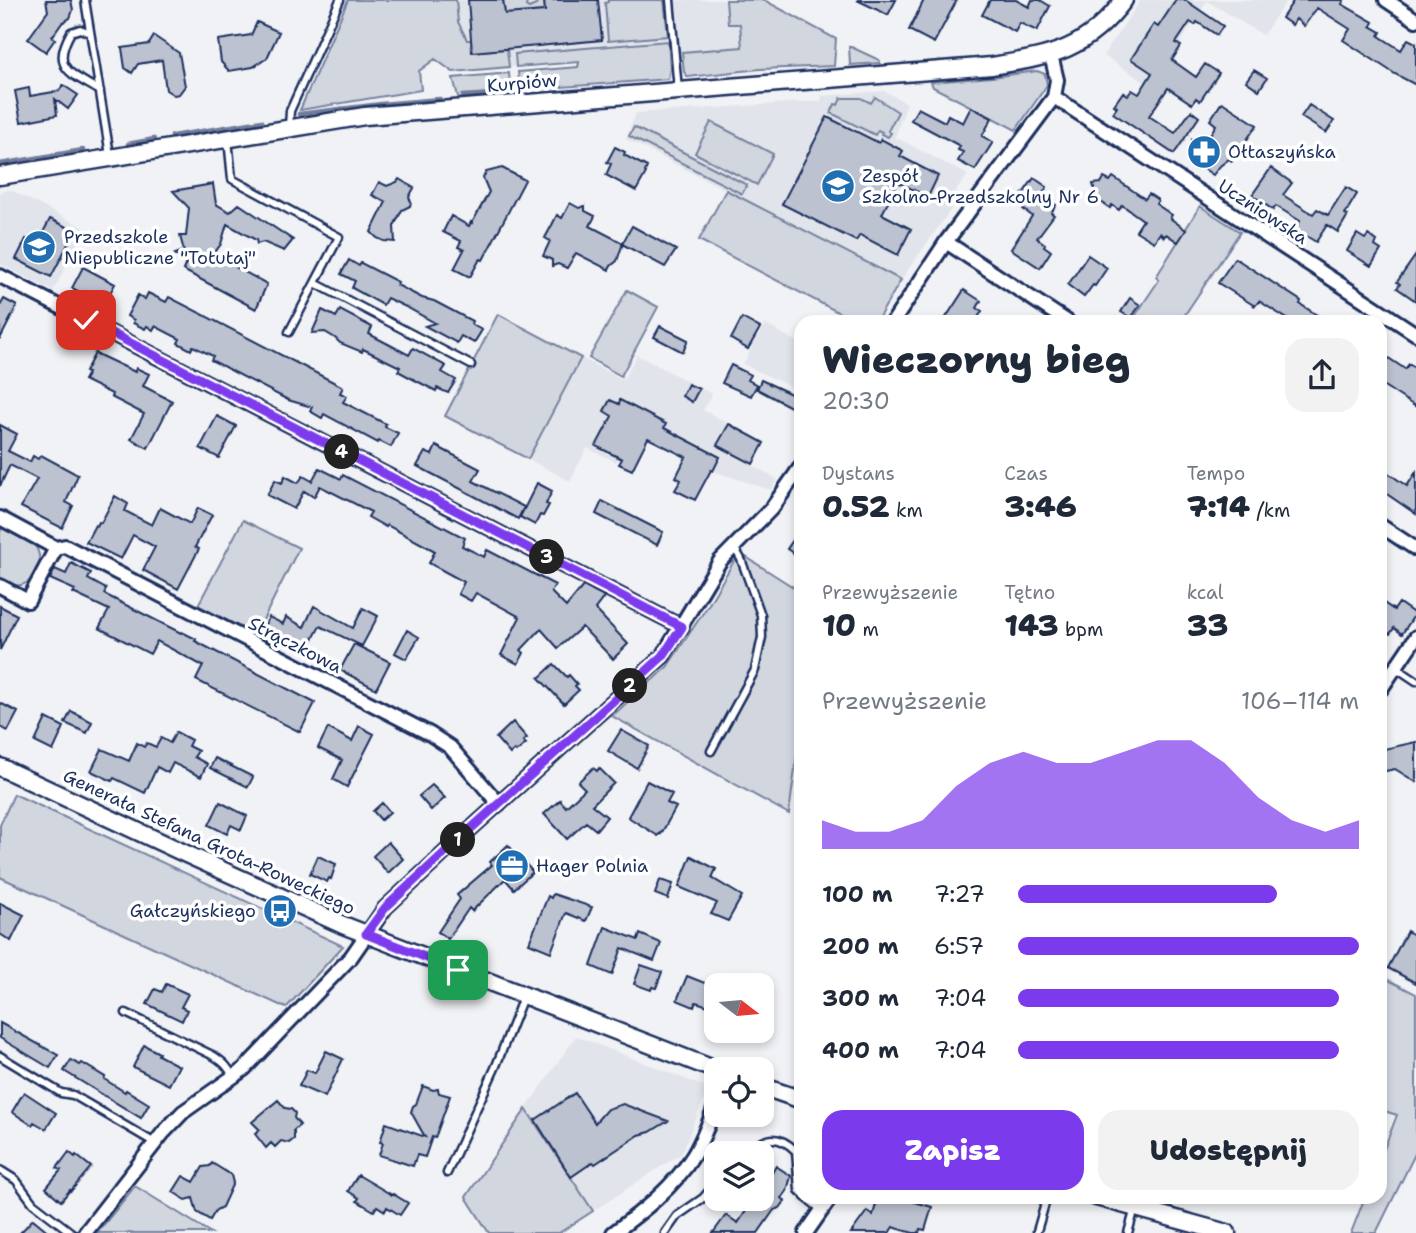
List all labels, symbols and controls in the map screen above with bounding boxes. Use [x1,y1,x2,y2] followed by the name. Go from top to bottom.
[486,68,558,98] street label: Kurpiów
[1185,133,1223,171] pharmacy icon: Ołtaszyńska
[1228,140,1336,164] place label: Ołtaszyńska
[862,164,1099,209] place label: Zespół Szkolno-Przedszkolny Nr 6
[819,167,857,205] school or university icon: Zespół Szkolno-Przedszkolny Nr 6
[1213,174,1313,250] street label: Uczniowska
[64,225,256,270] place label: Przedszkole Niepubliczne "Totutaj"
[20,228,58,266] school or university icon: Przedszkole Niepubliczne "Totutaj"
[56,290,116,350] pin
[67,301,105,339] icon: check
[822,334,1130,385] text: Wieczorny bieg
[1285,338,1359,412] button: share
[822,386,890,416] text: 20:30
[324,434,360,470] pin: 4
[335,439,348,464] text: 4
[822,461,895,486] text: Dystans
[1004,461,1048,486] text: Czas
[1187,461,1245,486] text: Tempo
[822,486,890,527] text: 0.52
[1004,486,1077,527] text: 3:46
[1187,486,1250,527] text: 7:14
[890,498,923,523] text: km
[1250,498,1290,523] text: /km
[530,540,564,574] pin: 3
[540,544,553,569] text: 3
[822,580,958,605] text: Przewyższenie
[1004,580,1055,605] text: Tętno
[1187,580,1224,605] text: kcal
[822,605,856,646] text: 10
[1004,605,1059,646] text: 143
[1187,605,1228,646] text: 33
[244,611,346,679] street label: Strączkowa
[856,617,879,642] text: m
[1059,617,1103,642] text: bpm
[612,668,648,704] pin: 2
[623,673,636,698] text: 2
[822,686,987,716] text: Przewyższenie
[1241,686,1359,716] text: 106–114 m
[59,764,359,920] street label: Generała Stefana Grota-Roweckiego
[440,822,476,858] pin: 1
[453,827,462,852] text: 1
[493,847,531,885] office icon: Hager Polnia
[536,854,648,878] place label: Hager Polnia
[822,879,893,909] text: 100 m
[934,879,985,909] text: 7:27
[261,892,299,930] bus stop icon: Gałczyńskiego
[130,899,256,923] place label: Gałczyńskiego
[822,931,899,961] text: 200 m
[934,931,984,961] text: 6:57
[428,940,488,1000] pin
[439,951,477,989] icon: arrive
[704,973,774,1043] north arrow
[704,973,774,1211] map controls
[822,983,899,1013] text: 300 m
[934,983,986,1013] text: 7:04
[822,1035,899,1065] text: 400 m
[934,1035,986,1065] text: 7:04
[704,1057,774,1127] button: locate
[822,1110,1084,1190] button: Zapisz
[1098,1110,1359,1190] button: Udostępnij
[704,1141,774,1211] button: layers

